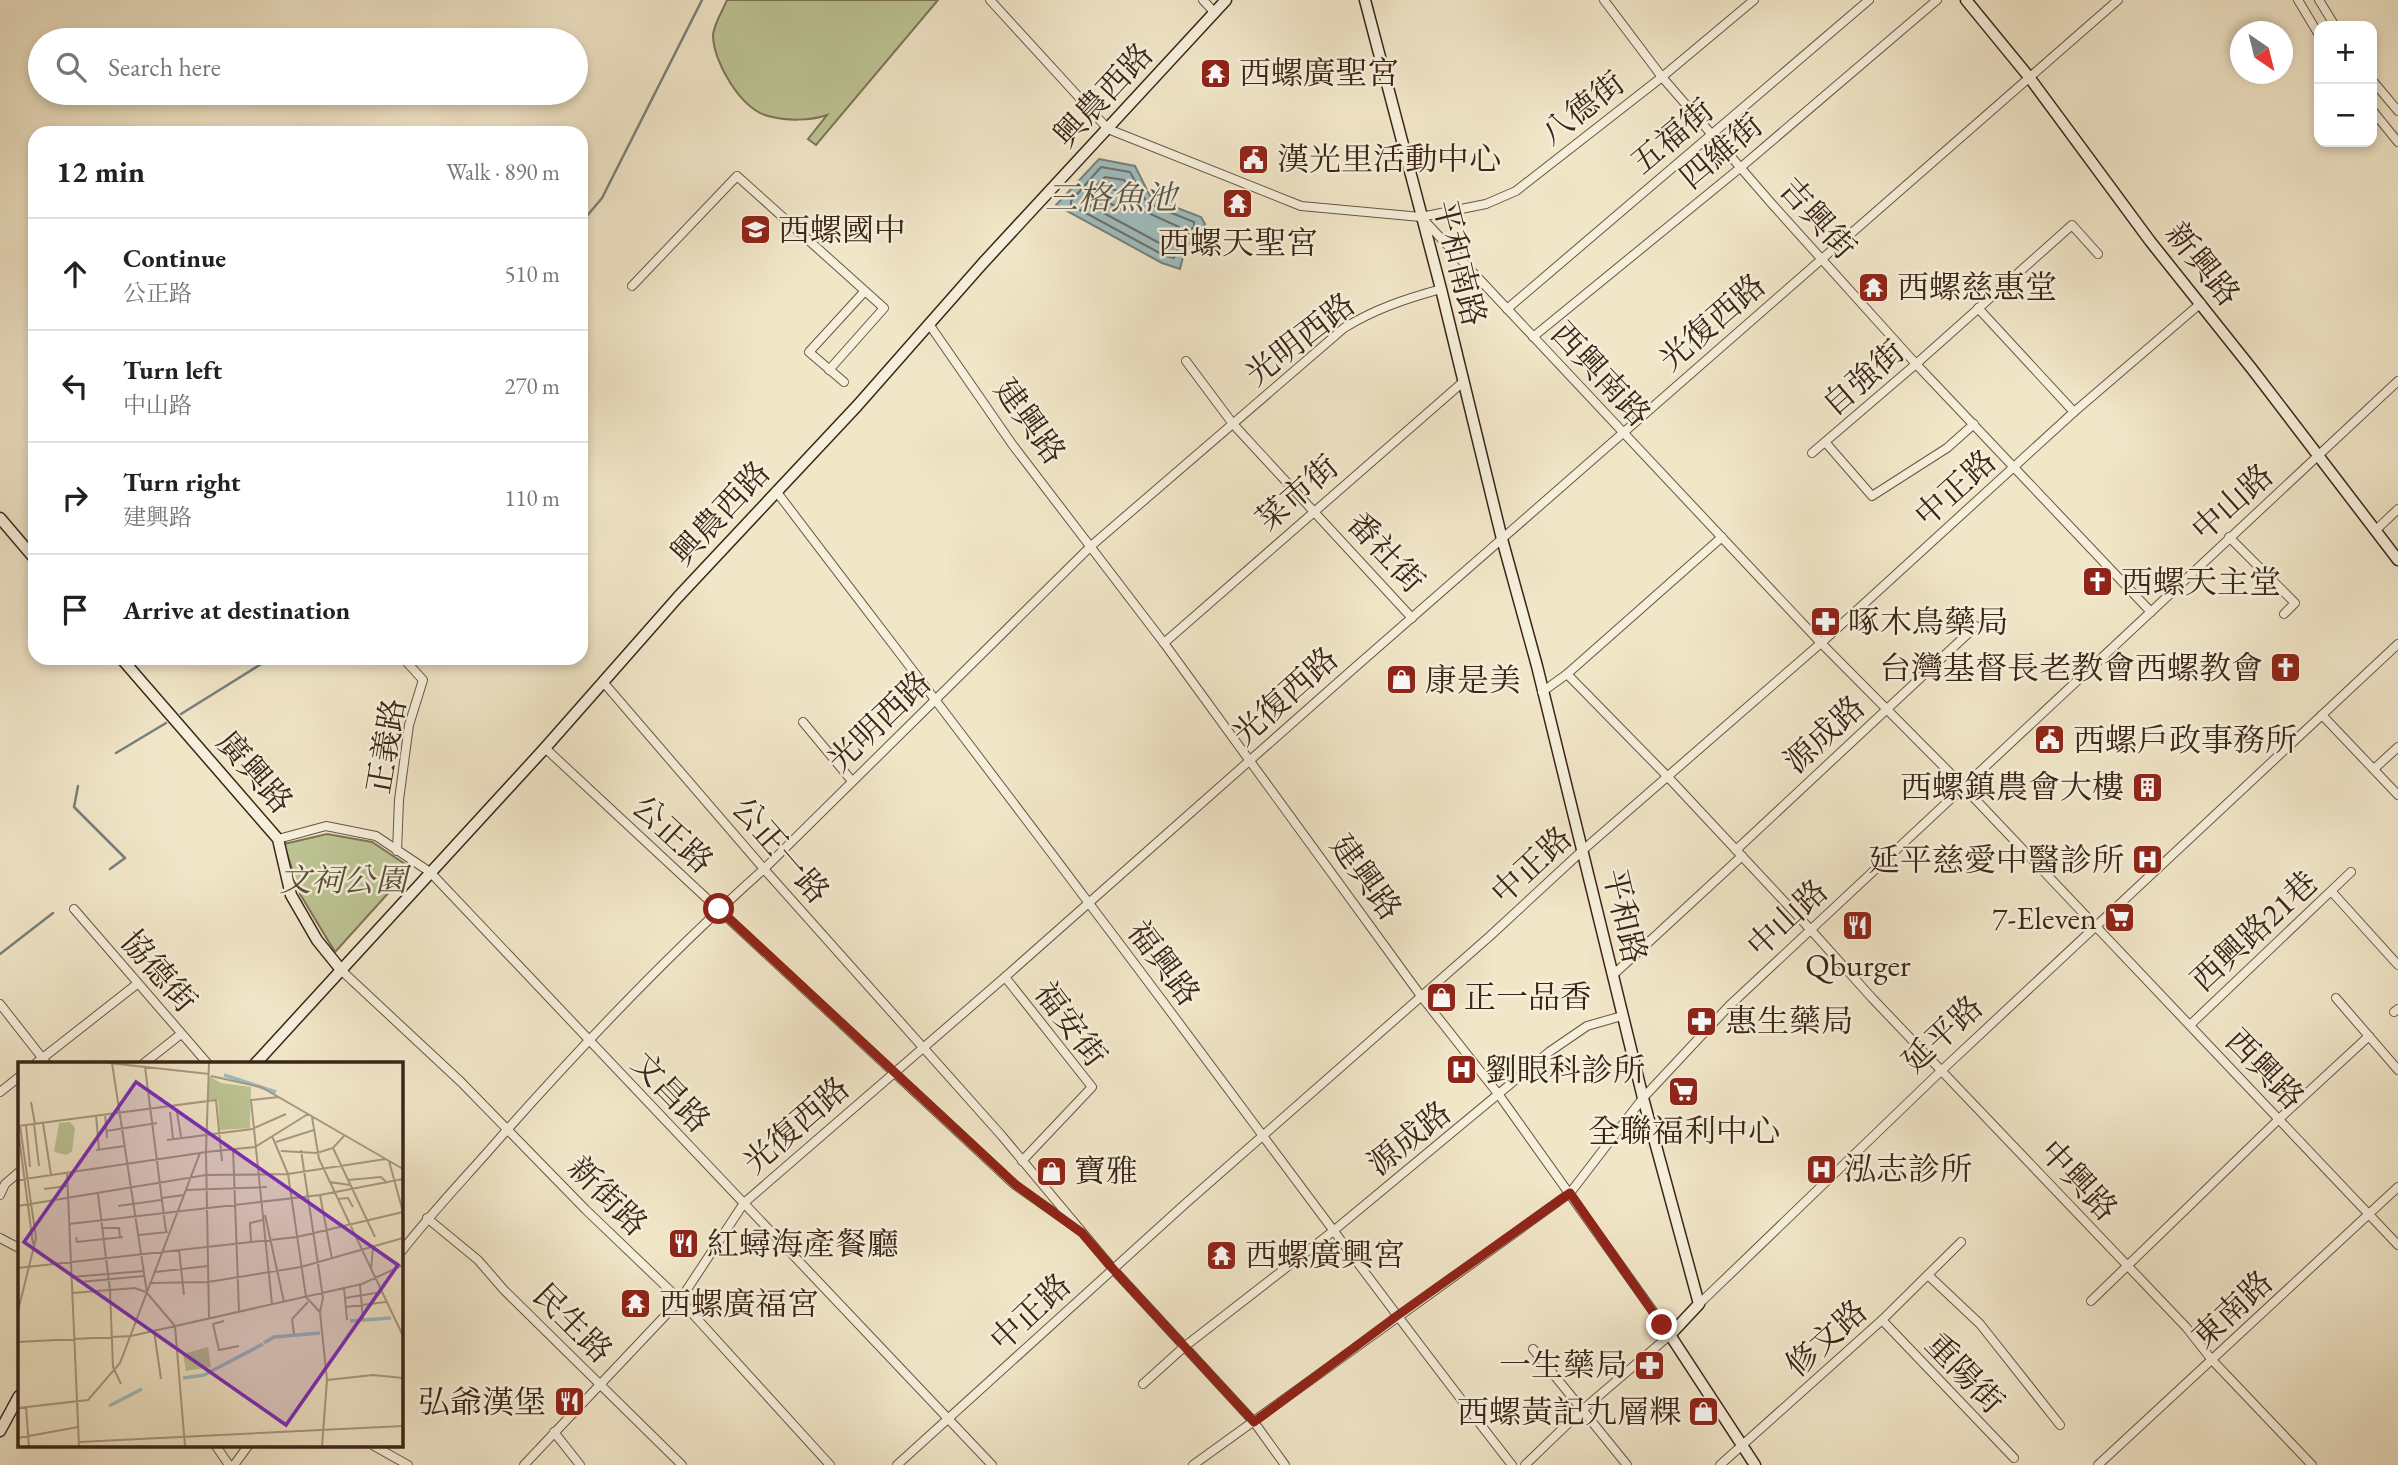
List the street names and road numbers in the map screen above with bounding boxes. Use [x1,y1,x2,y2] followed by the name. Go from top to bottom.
[1044,34,1162,156] street label: 興農西路
[1531,62,1633,154] street label: 八德街
[1622,89,1722,183] street label: 五福街
[1671,104,1771,198] street label: 四維街
[1770,168,1866,268] street label: 吉興街
[1424,196,1496,330] street label: 平和南路
[2156,213,2250,315] street label: 新興路
[1650,264,1774,380] street label: 光復西路
[1237,283,1363,395] street label: 光明西路
[1542,313,1660,435] street label: 西興南路
[1813,331,1913,425] street label: 自強街
[985,370,1075,472] street label: 建興路
[1905,440,2005,536] street label: 中正路
[1247,446,1347,540] street label: 菜市街
[661,452,779,574] street label: 興農西路
[2182,454,2282,550] street label: 中山路
[1338,503,1434,601] street label: 番社街
[1223,638,1347,754] street label: 光復西路
[818,661,940,781] street label: 光明西路
[1775,686,1873,782] street label: 源成路
[357,695,415,797] street label: 正義路
[208,722,302,822] street label: 廣興路
[624,786,722,882] street label: 公正路
[723,788,839,912] street label: 公正一路
[1482,817,1580,913] street label: 中正路
[1321,826,1411,928] street label: 建興路
[2182,862,2326,1000] street label: 西興路21巷
[1594,864,1656,968] street label: 平和路
[1738,870,1836,966] street label: 中山路
[1118,912,1210,1014] street label: 福興路
[112,921,206,1021] street label: 協德街
[1025,973,1117,1075] street label: 福安街
[1893,986,1991,1082] street label: 延平路
[2217,1020,2313,1118] street label: 西興路
[623,1043,719,1141] street label: 文昌路
[734,1067,858,1183] street label: 光復西路
[1358,1091,1460,1185] street label: 源成路
[2031,1131,2127,1229] street label: 中興路
[559,1147,657,1245] street label: 新街路
[2183,1261,2281,1357] street label: 東南路
[981,1264,1079,1360] street label: 中正路
[524,1274,622,1372] street label: 民生路
[1776,1290,1876,1386] street label: 修文路
[1917,1324,2013,1422] street label: 重陽街

